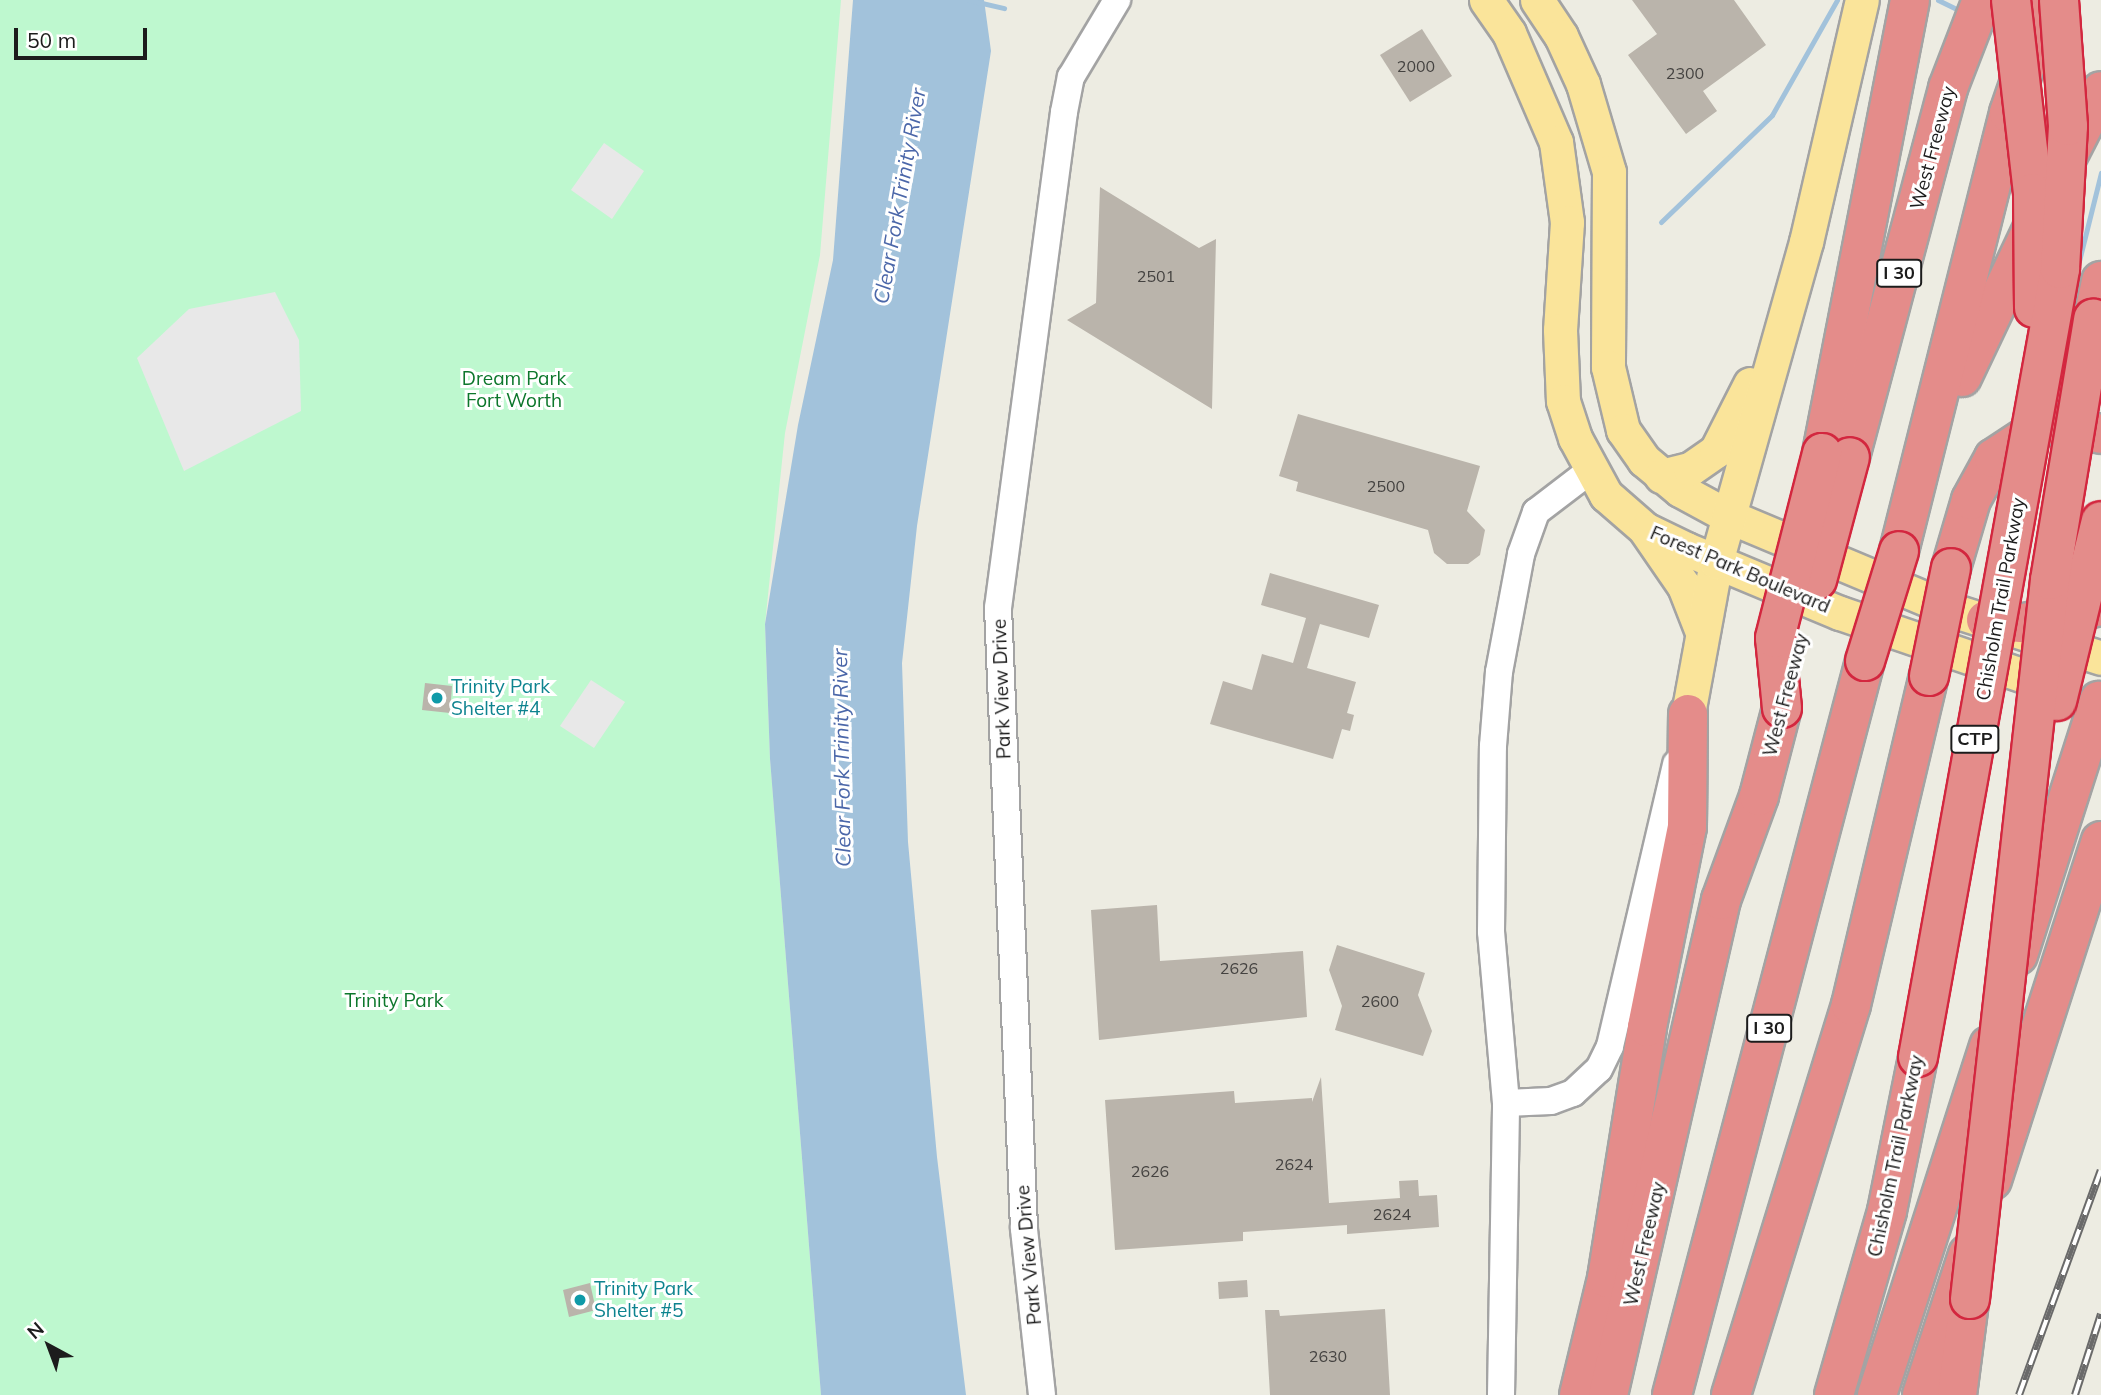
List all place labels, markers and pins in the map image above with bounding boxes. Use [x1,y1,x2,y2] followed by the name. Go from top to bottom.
[451,676,550,720] place label: Trinity Park Shelter #4
[429,690,445,706] marker: Trinity Park Shelter #4
[594,1278,693,1322] place label: Trinity Park Shelter #5
[572,1292,588,1308] marker: Trinity Park Shelter #5

